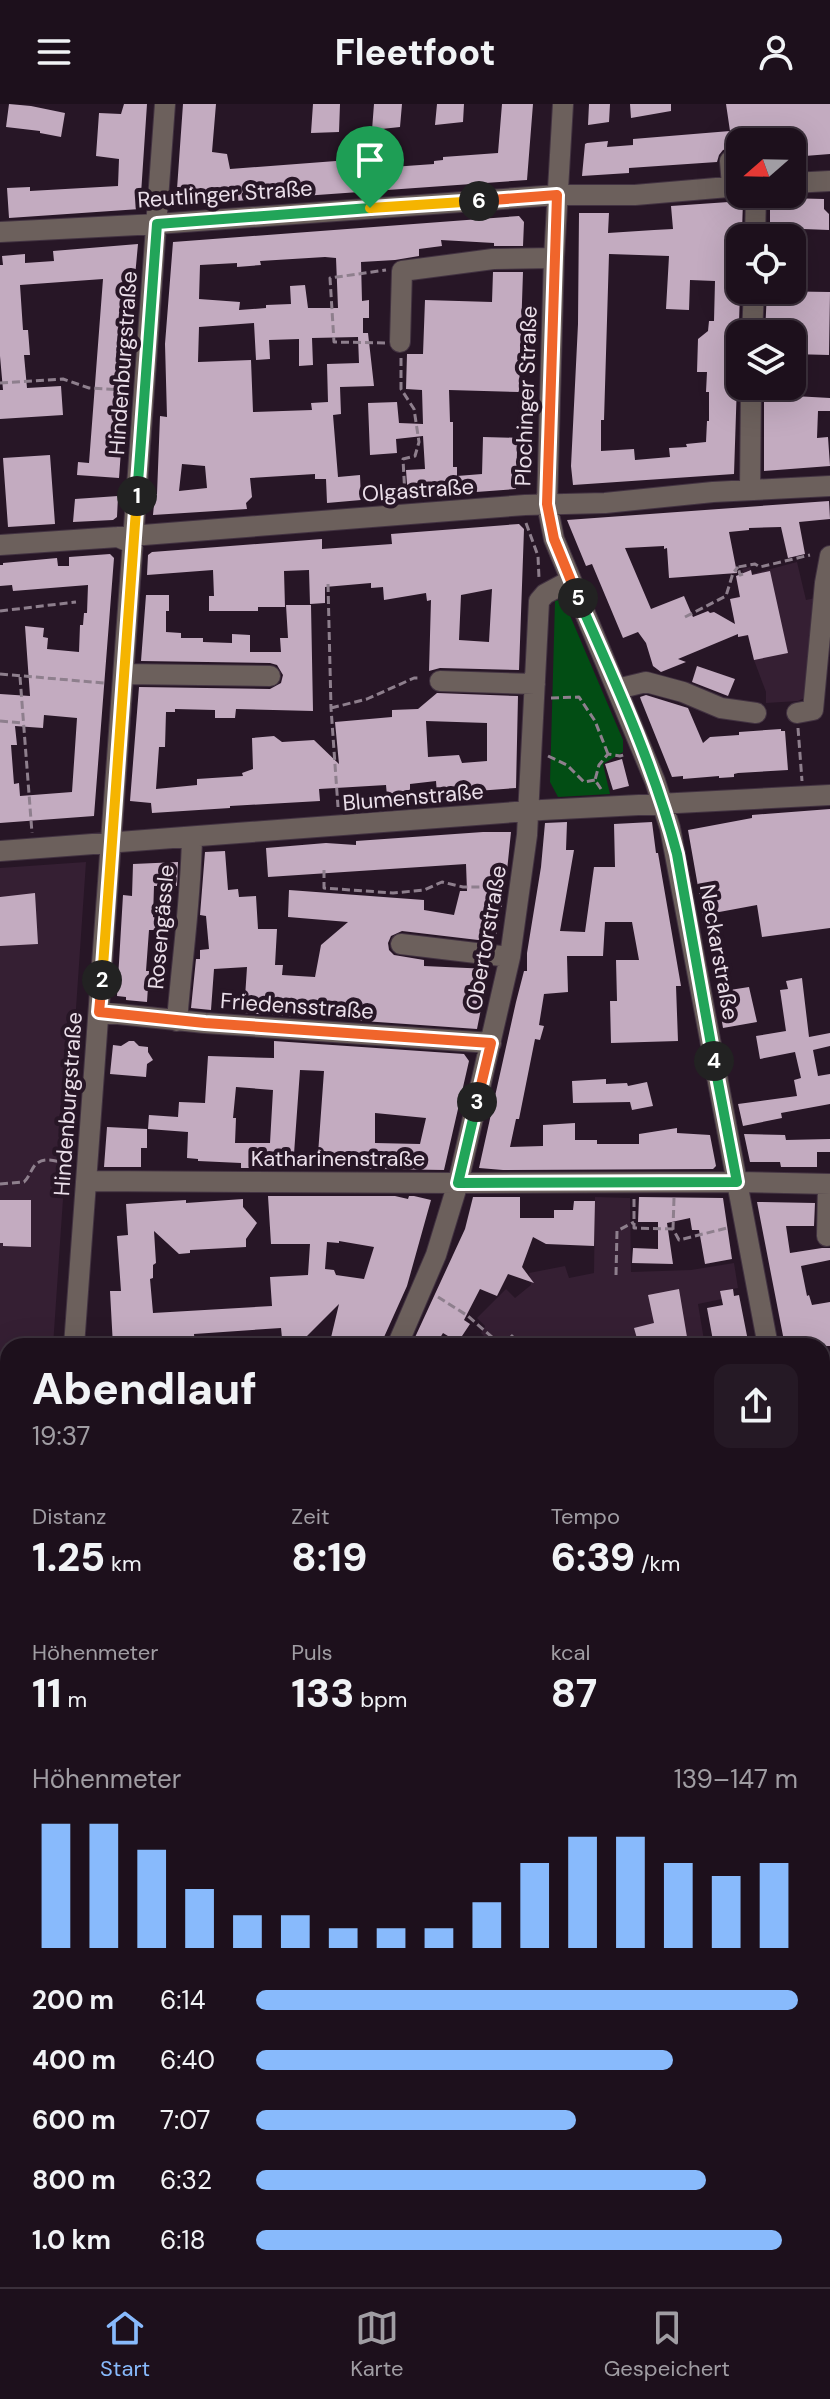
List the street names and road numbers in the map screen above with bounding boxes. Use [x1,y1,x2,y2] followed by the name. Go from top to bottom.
[136,173,314,215] street label: Reutlinger Straße
[102,270,144,456] street label: Hindenburgstraße
[508,305,544,487] street label: Plochinger Straße
[361,472,475,508] street label: Olgastraße
[341,776,485,818] street label: Blumenstraße
[141,863,181,991] street label: Rosengässle
[459,863,513,1013] street label: Obertorstraße
[693,882,745,1022] street label: Neckarstraße
[219,986,375,1026] street label: Friedensstraße
[47,1011,89,1197] street label: Hindenburgstraße
[251,1144,425,1173] street label: Katharinenstraße

